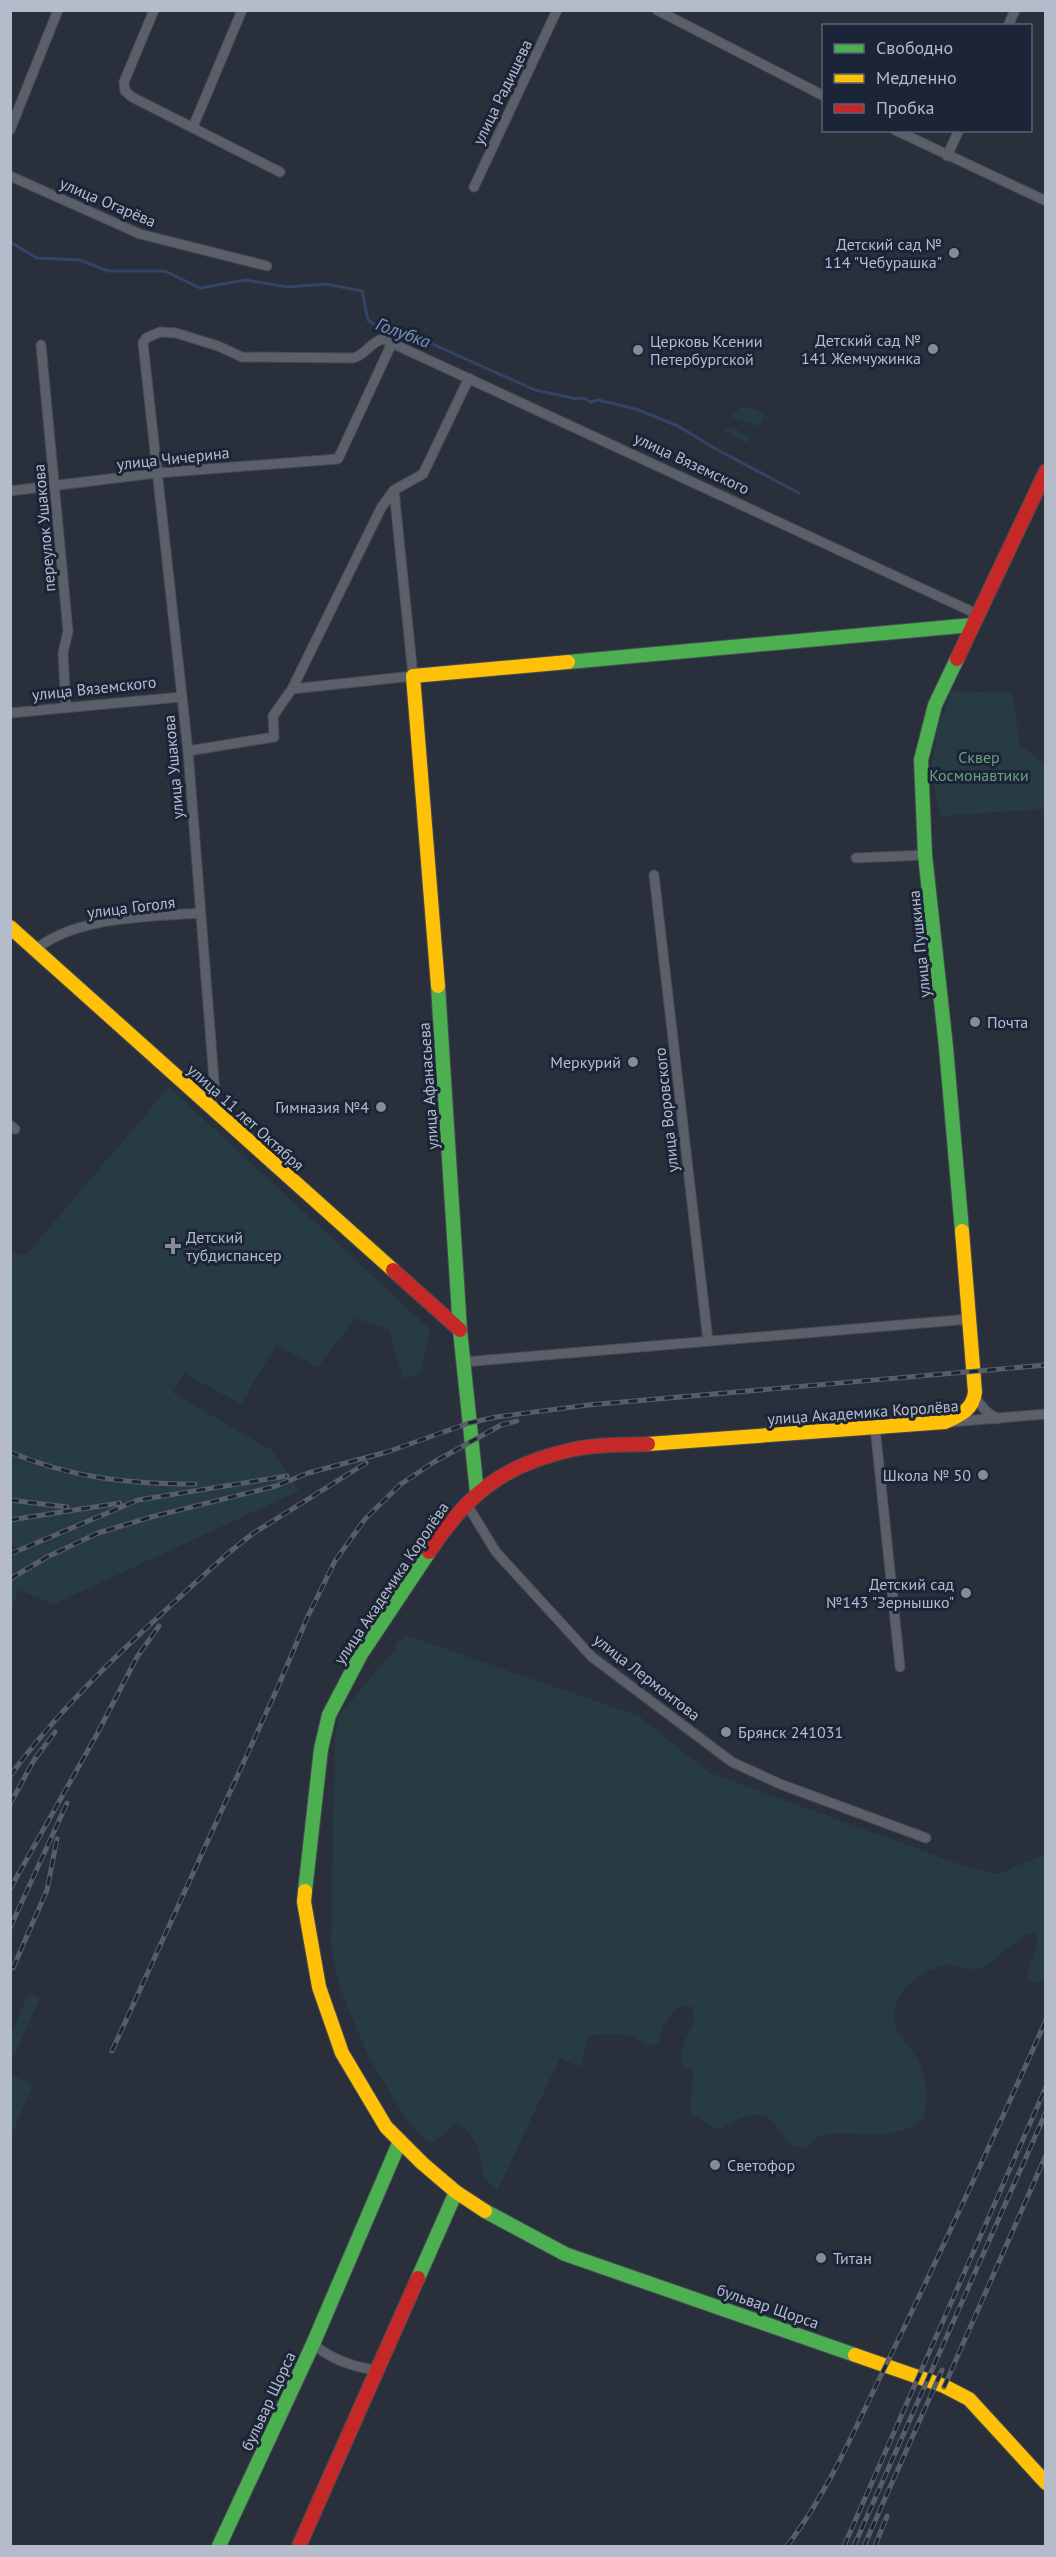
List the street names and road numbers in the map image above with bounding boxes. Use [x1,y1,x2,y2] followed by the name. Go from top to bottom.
[468,36,536,148] street label: улица Радищева
[57,173,159,231] street label: улица Огарёва
[631,428,753,498] street label: улица Вяземского
[116,442,230,474] street label: улица Чичерина
[28,463,60,593] street label: переулок Ушакова
[31,672,157,704] street label: улица Вяземского
[158,714,188,820] street label: улица Ушакова
[903,889,935,999] street label: улица Пушкина
[86,892,176,922] street label: улица Гоголя
[414,1022,442,1150] street label: улица Афанасьева
[649,1046,683,1174] street label: улица Воровского
[183,1059,309,1175] street label: улица 11 лет Октября
[767,1395,959,1429] street label: улица Академика Королёва
[329,1498,453,1668] street label: улица Академика Королёва
[590,1629,704,1725] street label: улица Лермонтова
[714,2279,822,2333] street label: бульвар Щорса
[236,2348,300,2454] street label: бульвар Щорса

